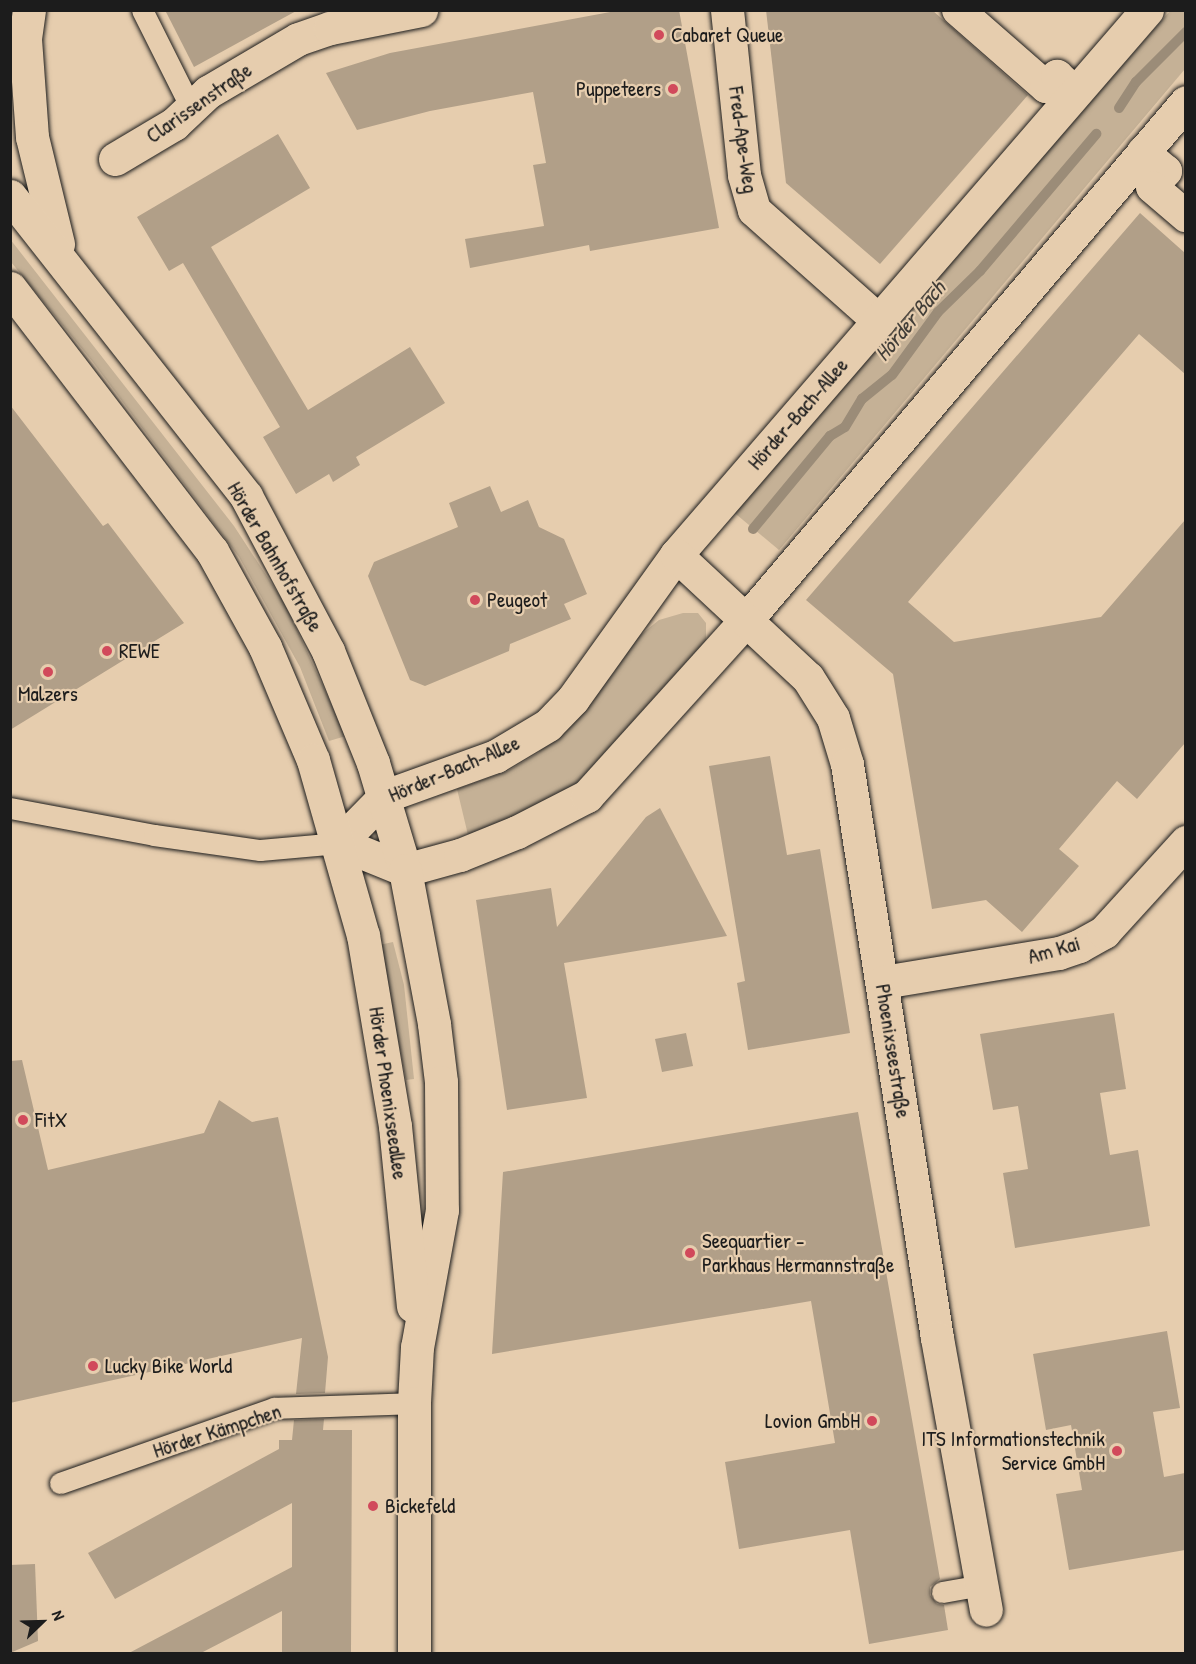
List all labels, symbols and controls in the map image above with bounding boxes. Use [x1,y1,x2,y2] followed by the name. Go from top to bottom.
[671,22,783,48] place label: Cabaret Queue
[652,28,666,42] marker: Cabaret Queue
[141,57,257,149] street label: Clarissenstraße
[576,76,661,102] place label: Puppeteers
[666,82,680,96] marker: Puppeteers
[723,85,763,195] street label: Fred-Ape-Weg
[869,276,951,366] water label: Hörder Bach
[743,353,853,475] street label: Hörder-Bach-Allee
[222,478,328,636] street label: Hörder Bahnhofstraße
[487,587,547,613] place label: Peugeot
[468,593,482,607] marker: Peugeot
[119,638,160,664] place label: REWE
[100,644,114,658] marker: REWE
[41,665,55,679] marker: Malzers
[18,681,78,707] place label: Malzers
[385,730,523,808] street label: Hörder-Bach-Allee
[1025,931,1083,969] street label: Am Kai
[870,982,916,1120] street label: Phoenixseestraße
[363,1005,413,1181] street label: Hörder Phoenixseeallee
[35,1107,67,1133] place label: FitX
[16,1113,30,1127] marker: FitX
[702,1228,894,1278] place label: Seequartier - Parkhaus Hermannstraße
[683,1246,697,1260] marker: Seequartier - Parkhaus Hermannstraße
[105,1353,232,1379] place label: Lucky Bike World
[86,1359,100,1373] marker: Lucky Bike World
[150,1398,284,1464] street label: Hörder Kämpchen
[765,1408,860,1434] place label: Lovion GmbH
[865,1414,879,1428] marker: Lovion GmbH
[921,1426,1105,1476] place label: ITS Informationstechnik Service GmbH
[1110,1444,1124,1458] marker: ITS Informationstechnik Service GmbH
[385,1493,455,1519] place label: Bickefeld
[366,1499,380,1513] marker: Bickefeld
[12,1592,72,1652] north arrow
[47,1607,70,1623] text: N

